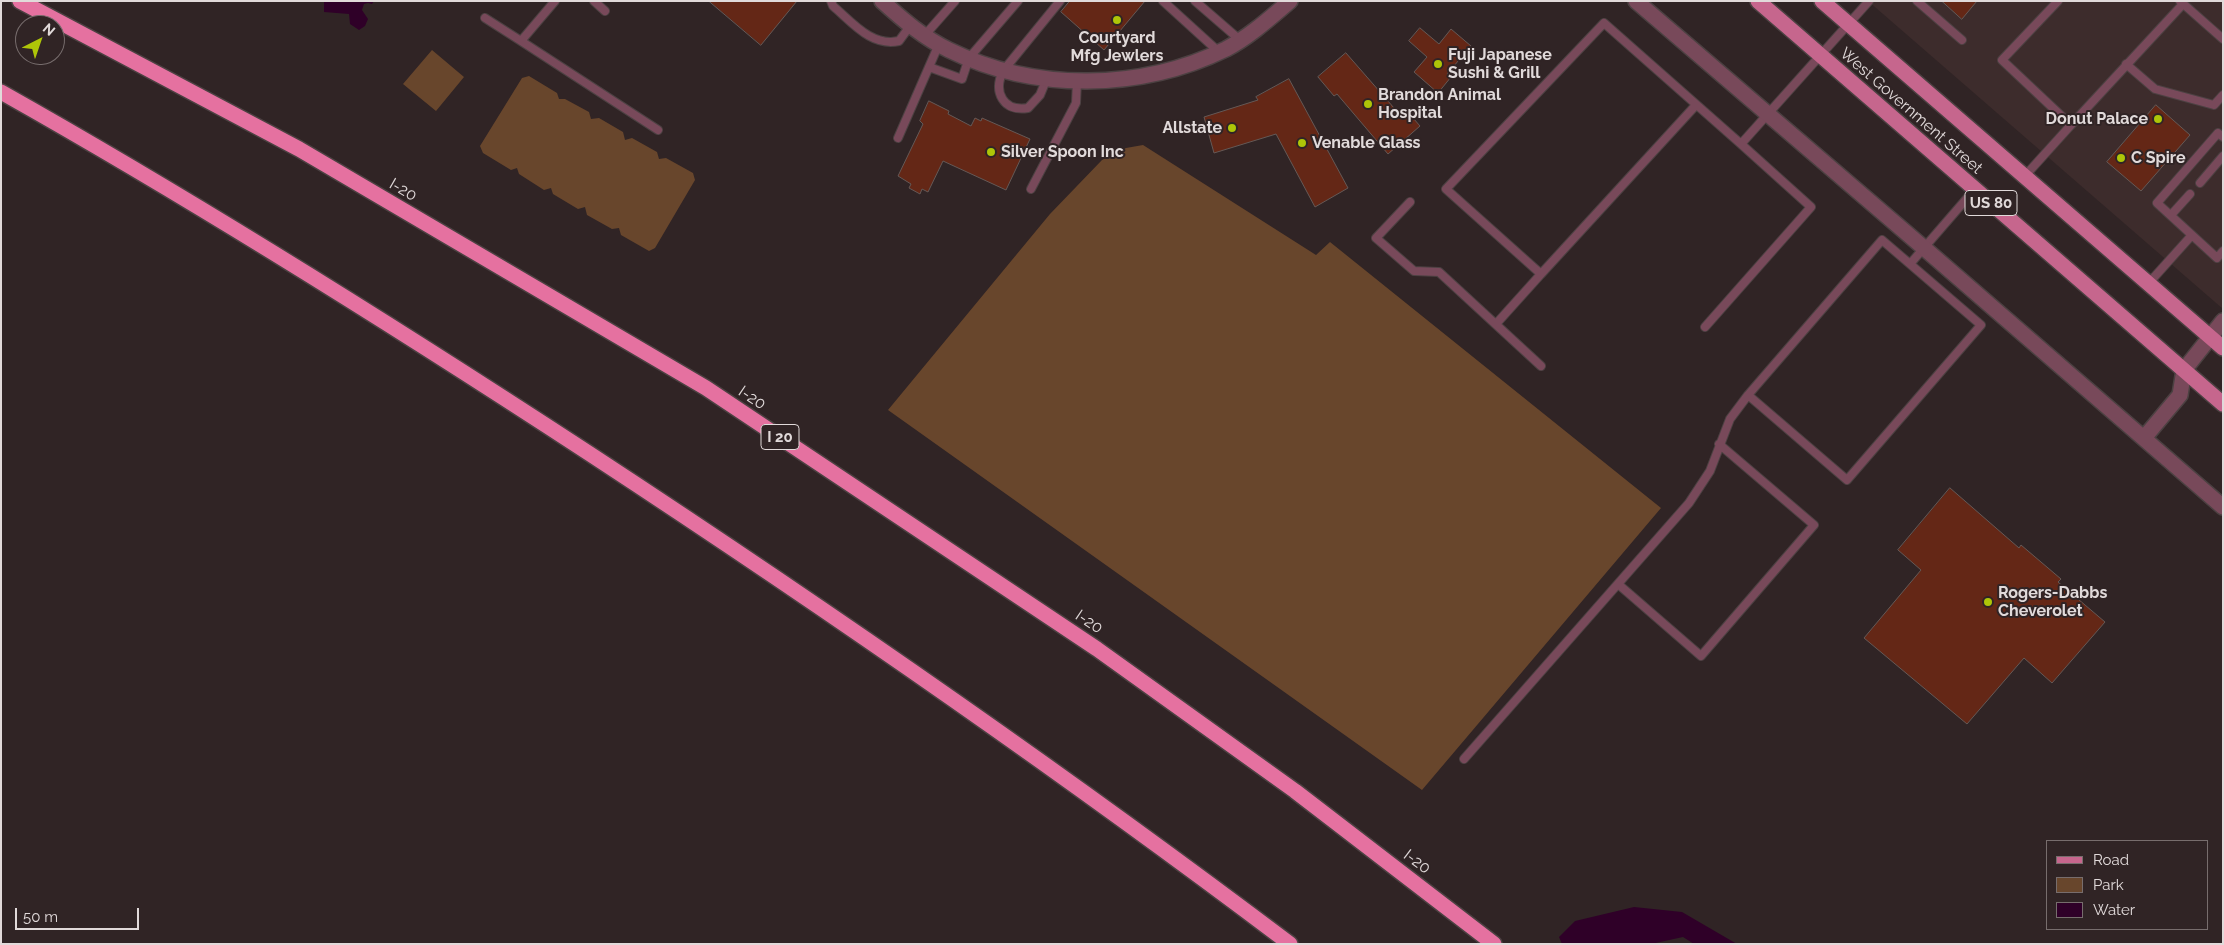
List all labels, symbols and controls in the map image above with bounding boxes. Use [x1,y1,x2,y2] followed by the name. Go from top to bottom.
[1111,14,1123,26] marker: Courtyard Mfg Jewlers
[15,15,65,65] north arrow
[40,20,58,39] text: N
[1071,28,1163,66] place label: Courtyard Mfg Jewlers
[1836,44,1986,178] street label: West Government Street
[1448,45,1552,83] place label: Fuji Japanese Sushi & Grill
[1432,58,1444,70] marker: Fuji Japanese Sushi & Grill
[1378,85,1501,123] place label: Brandon Animal Hospital
[1362,98,1374,110] marker: Brandon Animal Hospital
[2046,109,2148,129] place label: Donut Palace
[2152,113,2164,125] marker: Donut Palace
[1162,118,1222,138] place label: Allstate
[1226,122,1238,134] marker: Allstate
[1312,133,1420,153] place label: Venable Glass
[1296,137,1308,149] marker: Venable Glass
[1001,142,1124,162] place label: Silver Spoon Inc
[985,146,997,158] marker: Silver Spoon Inc
[2131,148,2185,168] place label: C Spire
[2115,152,2127,164] marker: C Spire
[386,174,420,206] street label: I-20
[1965,190,2017,216] road number: US 80
[735,382,769,414] street label: I-20
[761,424,799,450] road number: I 20
[1998,583,2107,621] place label: Rogers-Dabbs Cheverolet
[1982,596,1994,608] marker: Rogers-Dabbs Cheverolet
[1072,606,1106,638] street label: I-20
[2046,840,2209,930] legend
[1400,846,1434,878] street label: I-20
[2093,851,2129,869] text: Road
[2093,876,2124,894] text: Park
[18,898,141,930] scale bar
[2093,901,2135,919] text: Water
[23,908,58,926] text: 50 m

